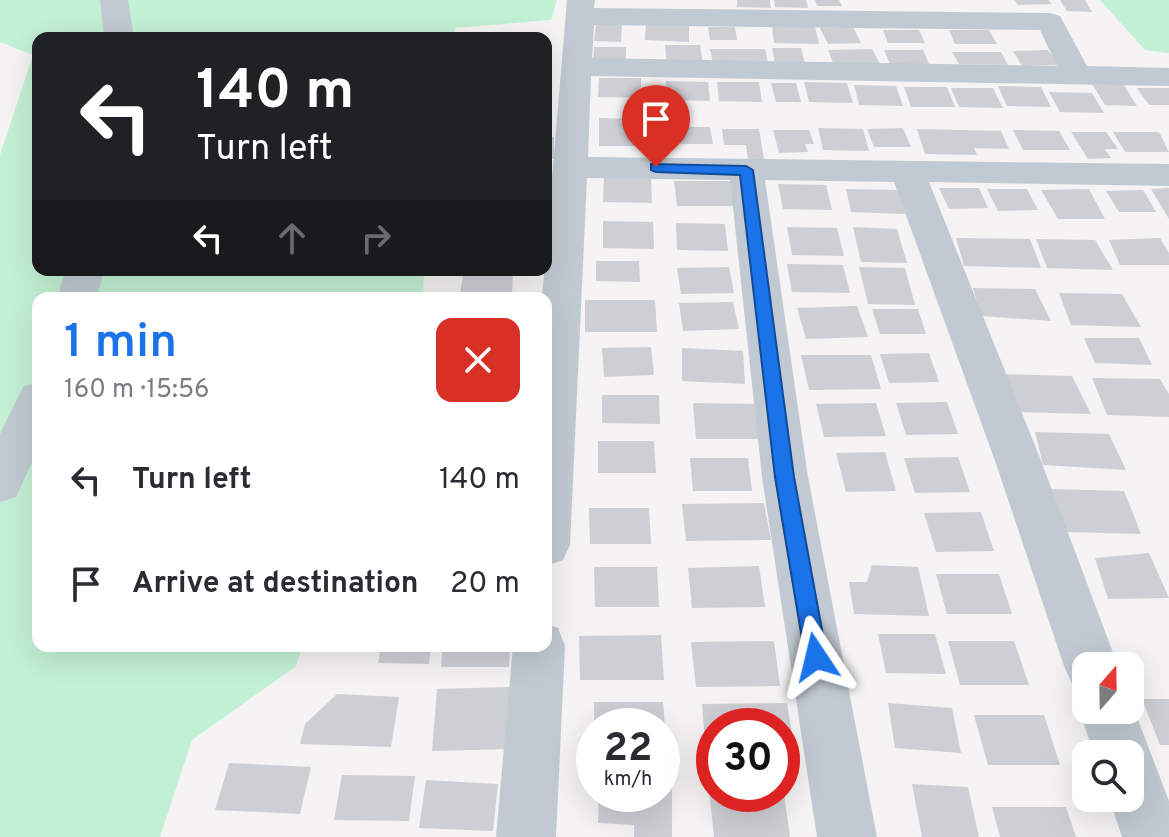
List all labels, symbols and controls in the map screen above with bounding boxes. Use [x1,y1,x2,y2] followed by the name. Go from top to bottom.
[196,58,354,128] text: 140 m
[64,64,168,168] icon: left
[622,85,690,167] pin
[634,97,678,141] icon: arrive
[196,127,333,173] text: Turn left
[186,216,230,260] icon: left
[270,216,314,260] icon: ahead
[354,216,398,260] icon: right
[64,314,177,374] text: 1 min
[436,318,520,402] button: close
[64,374,210,407] text: 160 m · 15:56
[64,458,108,502] icon: left
[132,462,252,499] text: Turn left
[439,462,520,499] text: 140 m
[64,562,108,606] icon: arrive
[132,566,418,603] text: Arrive at destination
[450,566,520,603] text: 20 m
[774,615,858,699] position arrow
[1072,652,1144,724] north arrow
[1072,652,1144,812] map controls
[696,708,800,812] speed limit sign: 30
[604,725,652,775] text: 22
[1072,740,1144,812] button: search
[604,767,652,793] text: km/h

